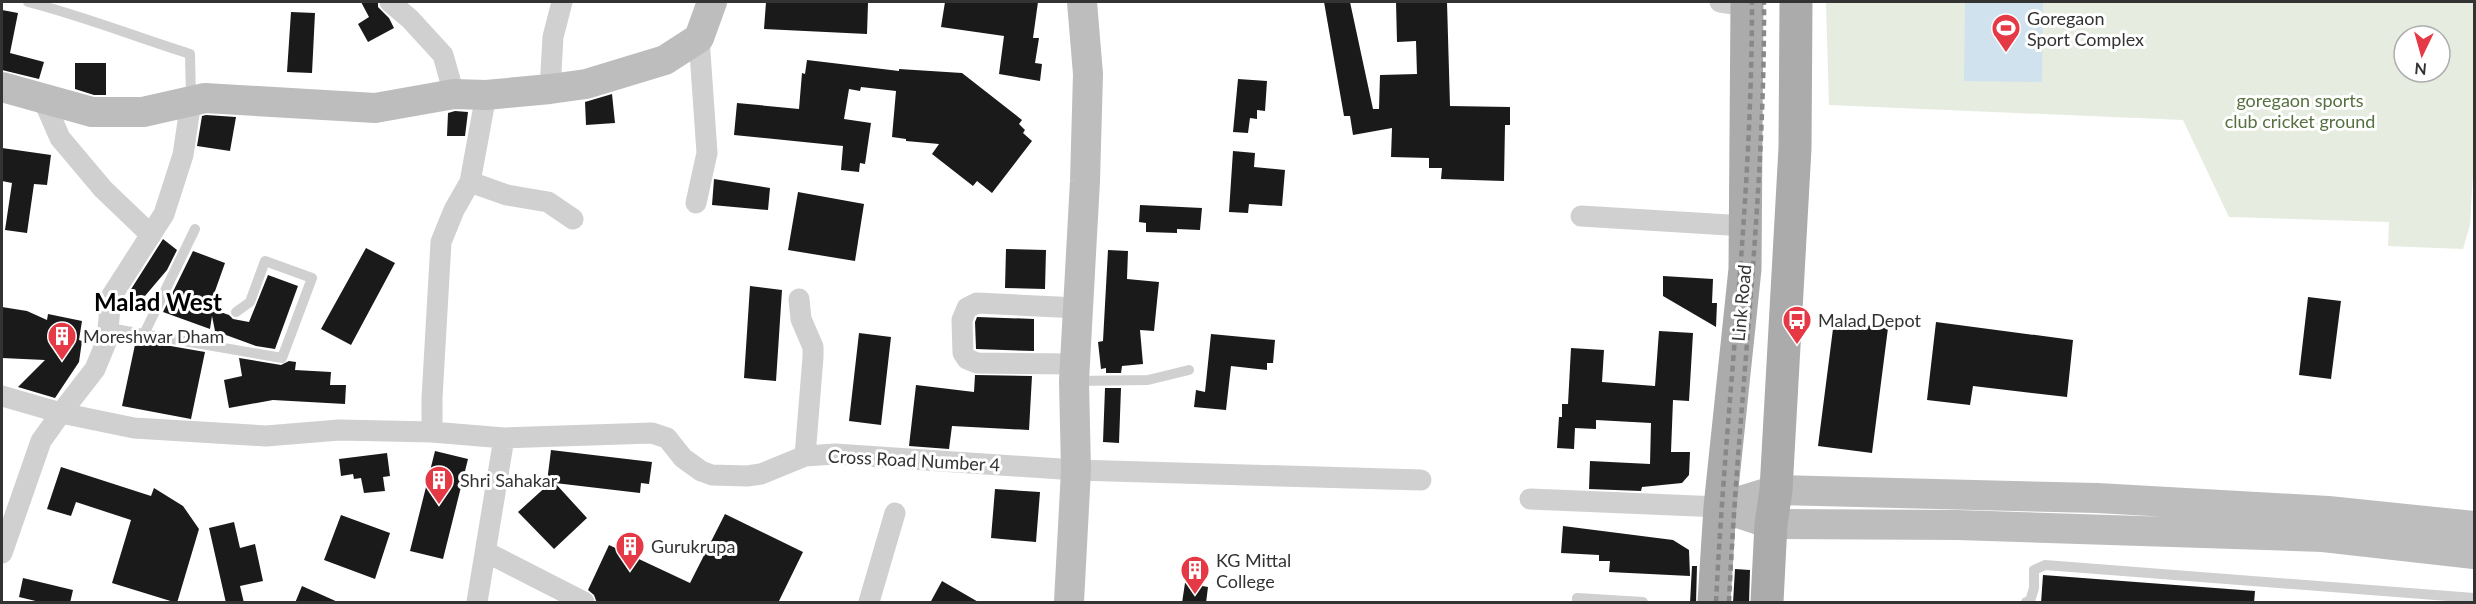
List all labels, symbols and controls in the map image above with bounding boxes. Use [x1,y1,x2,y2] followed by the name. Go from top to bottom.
[2027,7,2144,50] place label: Goregaon Sport Complex
[1990,12,2022,54] sports icon: Goregaon Sport Complex
[2392,24,2452,84] north arrow
[2414,59,2428,79] text: N
[2225,89,2375,132] park label: goregaon sports club cricket ground
[1727,264,1755,342] street label: Link Road
[94,287,222,316] district label: Malad West
[1781,304,1813,346] bus stop icon: Malad Depot
[1818,309,1921,331] place label: Malad Depot
[46,320,78,362] building icon: Moreshwar Dham
[83,325,224,347] place label: Moreshwar Dham
[827,445,1001,475] street label: Cross Road Number 4
[423,464,455,506] building icon: Shri Sahakar
[460,469,558,491] place label: Shri Sahakar
[614,530,646,572] building icon: Gurukrupa
[651,535,735,557] place label: Gurukrupa
[1216,549,1291,592] place label: KG Mittal College
[1179,554,1211,596] building icon: KG Mittal College

